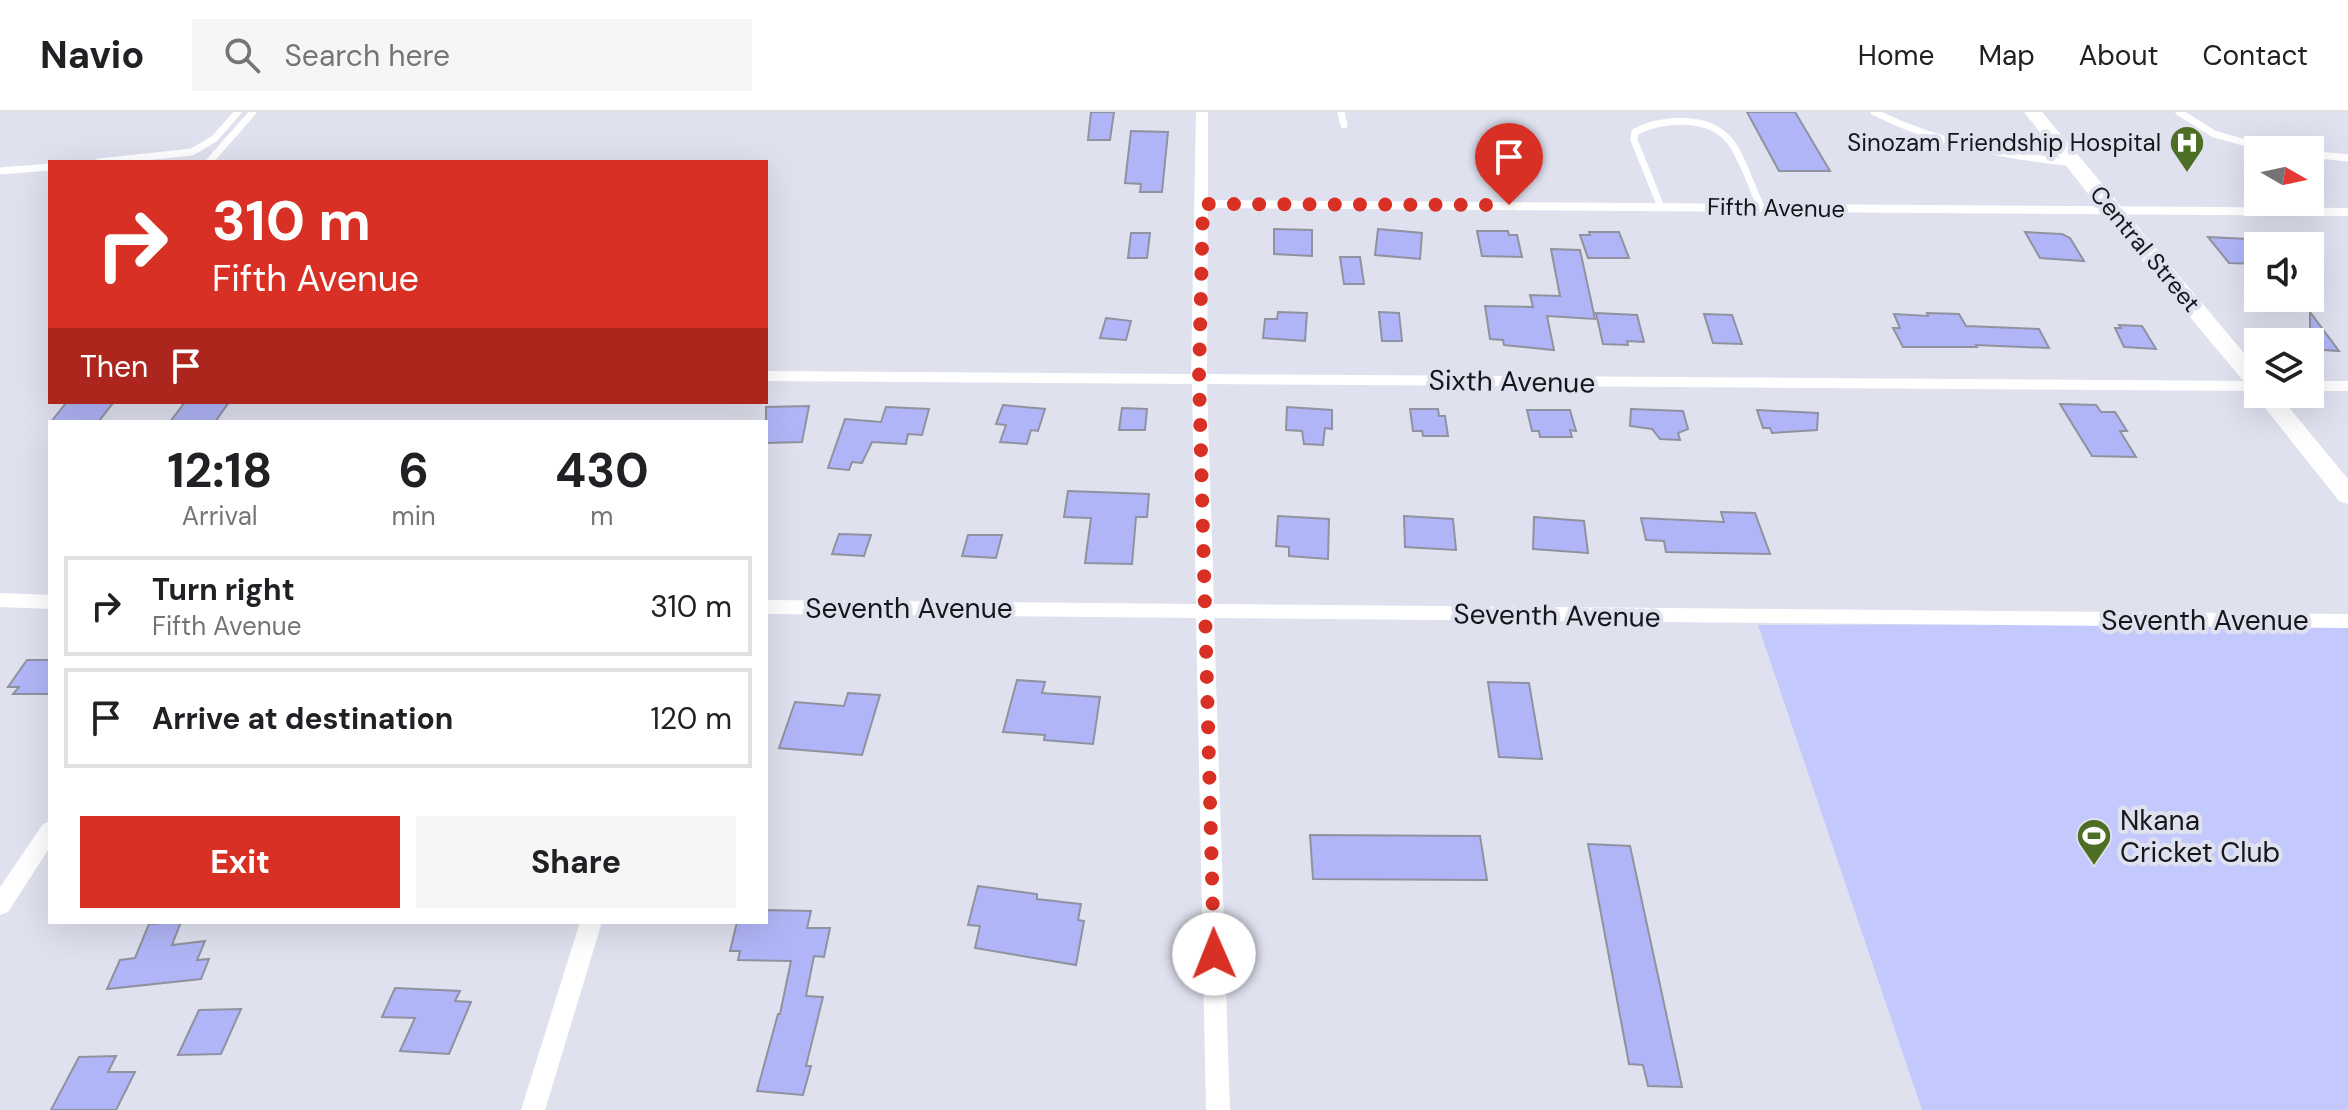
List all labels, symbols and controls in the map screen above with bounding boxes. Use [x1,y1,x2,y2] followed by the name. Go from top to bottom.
[192,19,752,91] search box
[40,30,144,80] text: Navio
[220,33,264,77] icon: search
[284,36,450,75] text: Search here
[1858,37,1934,74] text: Home
[1978,37,2035,74] text: Map
[2079,37,2158,74] text: About
[2202,37,2308,74] text: Contact
[1475,123,1543,205] pin
[2168,124,2206,174] hospital icon: Sinozam Friendship Hospital
[1847,127,2161,158] place label: Sinozam Friendship Hospital
[1487,135,1531,179] icon: arrive
[2244,136,2324,216] north arrow
[2244,136,2324,408] map controls
[2083,179,2207,318] street label: Central Street
[212,184,371,257] text: 310 m
[1707,191,1845,224] street label: Fifth Avenue
[80,192,184,296] icon: right
[2244,232,2324,312] button: sound
[212,255,419,302] text: Fifth Avenue
[2244,328,2324,408] button: layers
[164,344,208,388] icon: arrive
[80,347,148,386] text: Then
[1428,362,1596,401] street label: Sixth Avenue
[167,439,272,502] text: 12:18
[398,439,429,502] text: 6
[555,439,649,502] text: 430
[182,499,258,533] text: Arrival
[391,499,436,533] text: min
[590,499,613,533] text: m
[152,570,295,609] text: Turn right
[84,584,128,628] icon: right
[650,587,732,626] text: 310 m
[805,590,1013,627] street label: Seventh Avenue
[1453,595,1661,636] street label: Seventh Avenue
[2101,602,2309,639] street label: Seventh Avenue
[152,609,301,643] text: Fifth Avenue
[84,696,128,740] icon: arrive
[152,699,453,738] text: Arrive at destination
[650,699,732,738] text: 120 m
[2120,802,2280,871] place label: Nkana Cricket Club
[80,816,400,908] button: Exit
[416,816,736,908] button: Share
[2075,817,2113,867] sports icon: Nkana Cricket Club
[1172,912,1256,996] position arrow

